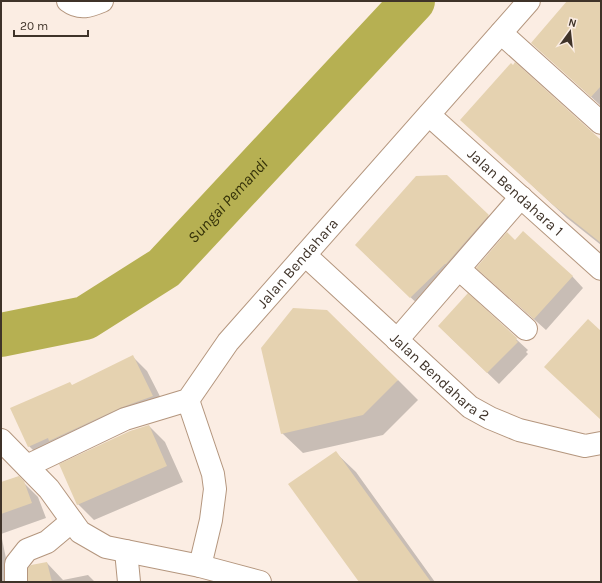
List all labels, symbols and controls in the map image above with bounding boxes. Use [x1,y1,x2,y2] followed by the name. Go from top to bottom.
[14,12,88,38] scale bar
[550,12,590,52] north arrow
[567,16,578,30] text: N
[20,19,48,33] text: 20 m
[464,145,567,240] street label: Jalan Bendahara 1
[183,154,271,246] water label: Sungai Pemandi
[253,215,342,312] street label: Jalan Bendahara
[386,329,492,425] street label: Jalan Bendahara 2

